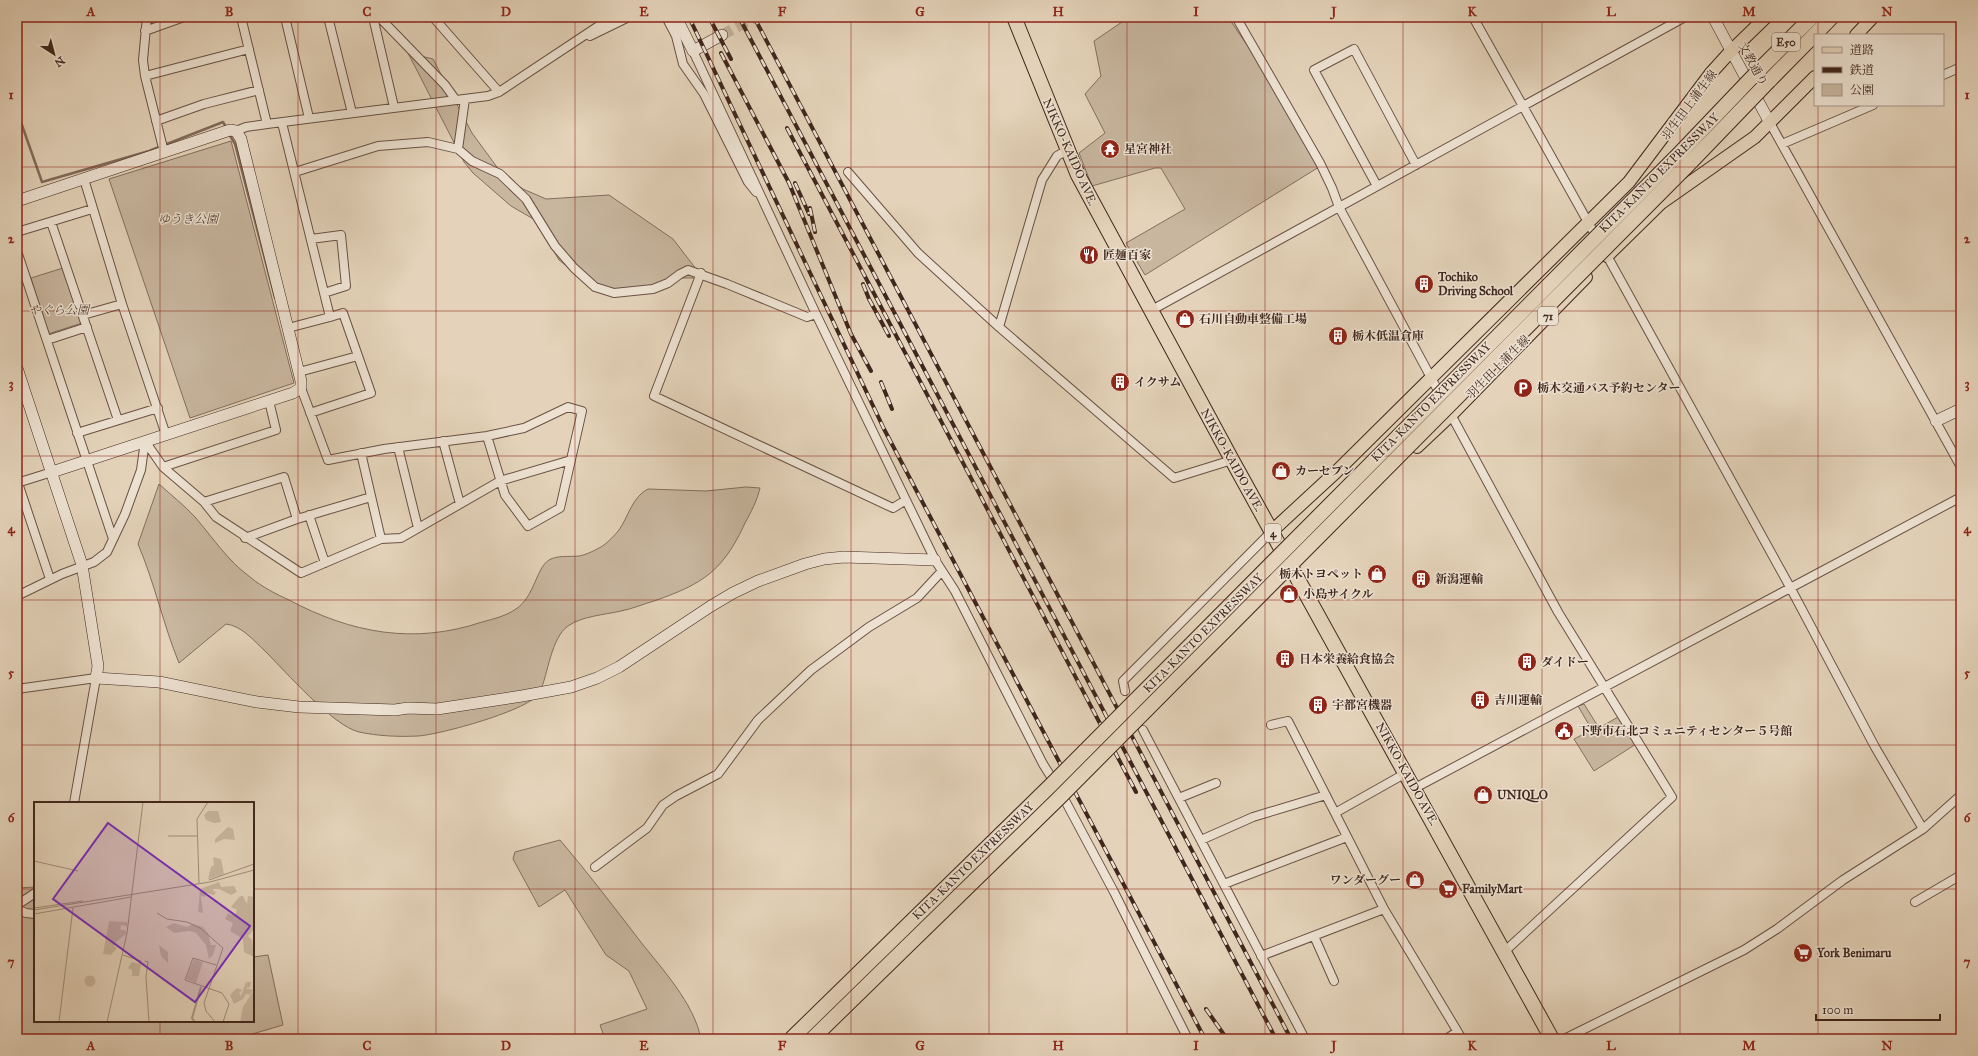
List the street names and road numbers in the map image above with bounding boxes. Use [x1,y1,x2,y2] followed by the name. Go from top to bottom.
[1772,33,1800,51] road number: E50
[1735,40,1771,88] street label: 文教通り
[1658,67,1720,143] street label: 羽生田上蒲生線
[1040,96,1100,208] street label: NIKKO-KAIDO AVE.
[1596,110,1722,236] street label: KITA-KANTO EXPRESSWAY
[1538,307,1558,325] road number: 71
[1463,332,1533,402] street label: 羽生田上蒲生線
[1368,339,1494,465] street label: KITA-KANTO EXPRESSWAY
[1198,406,1266,514] street label: NIKKO-KAIDO AVE.
[1265,524,1281,542] road number: 4
[1140,570,1266,696] street label: KITA-KANTO EXPRESSWAY
[1373,720,1441,828] street label: NIKKO-KAIDO AVE.
[909,799,1037,923] street label: KITA-KANTO EXPRESSWAY

